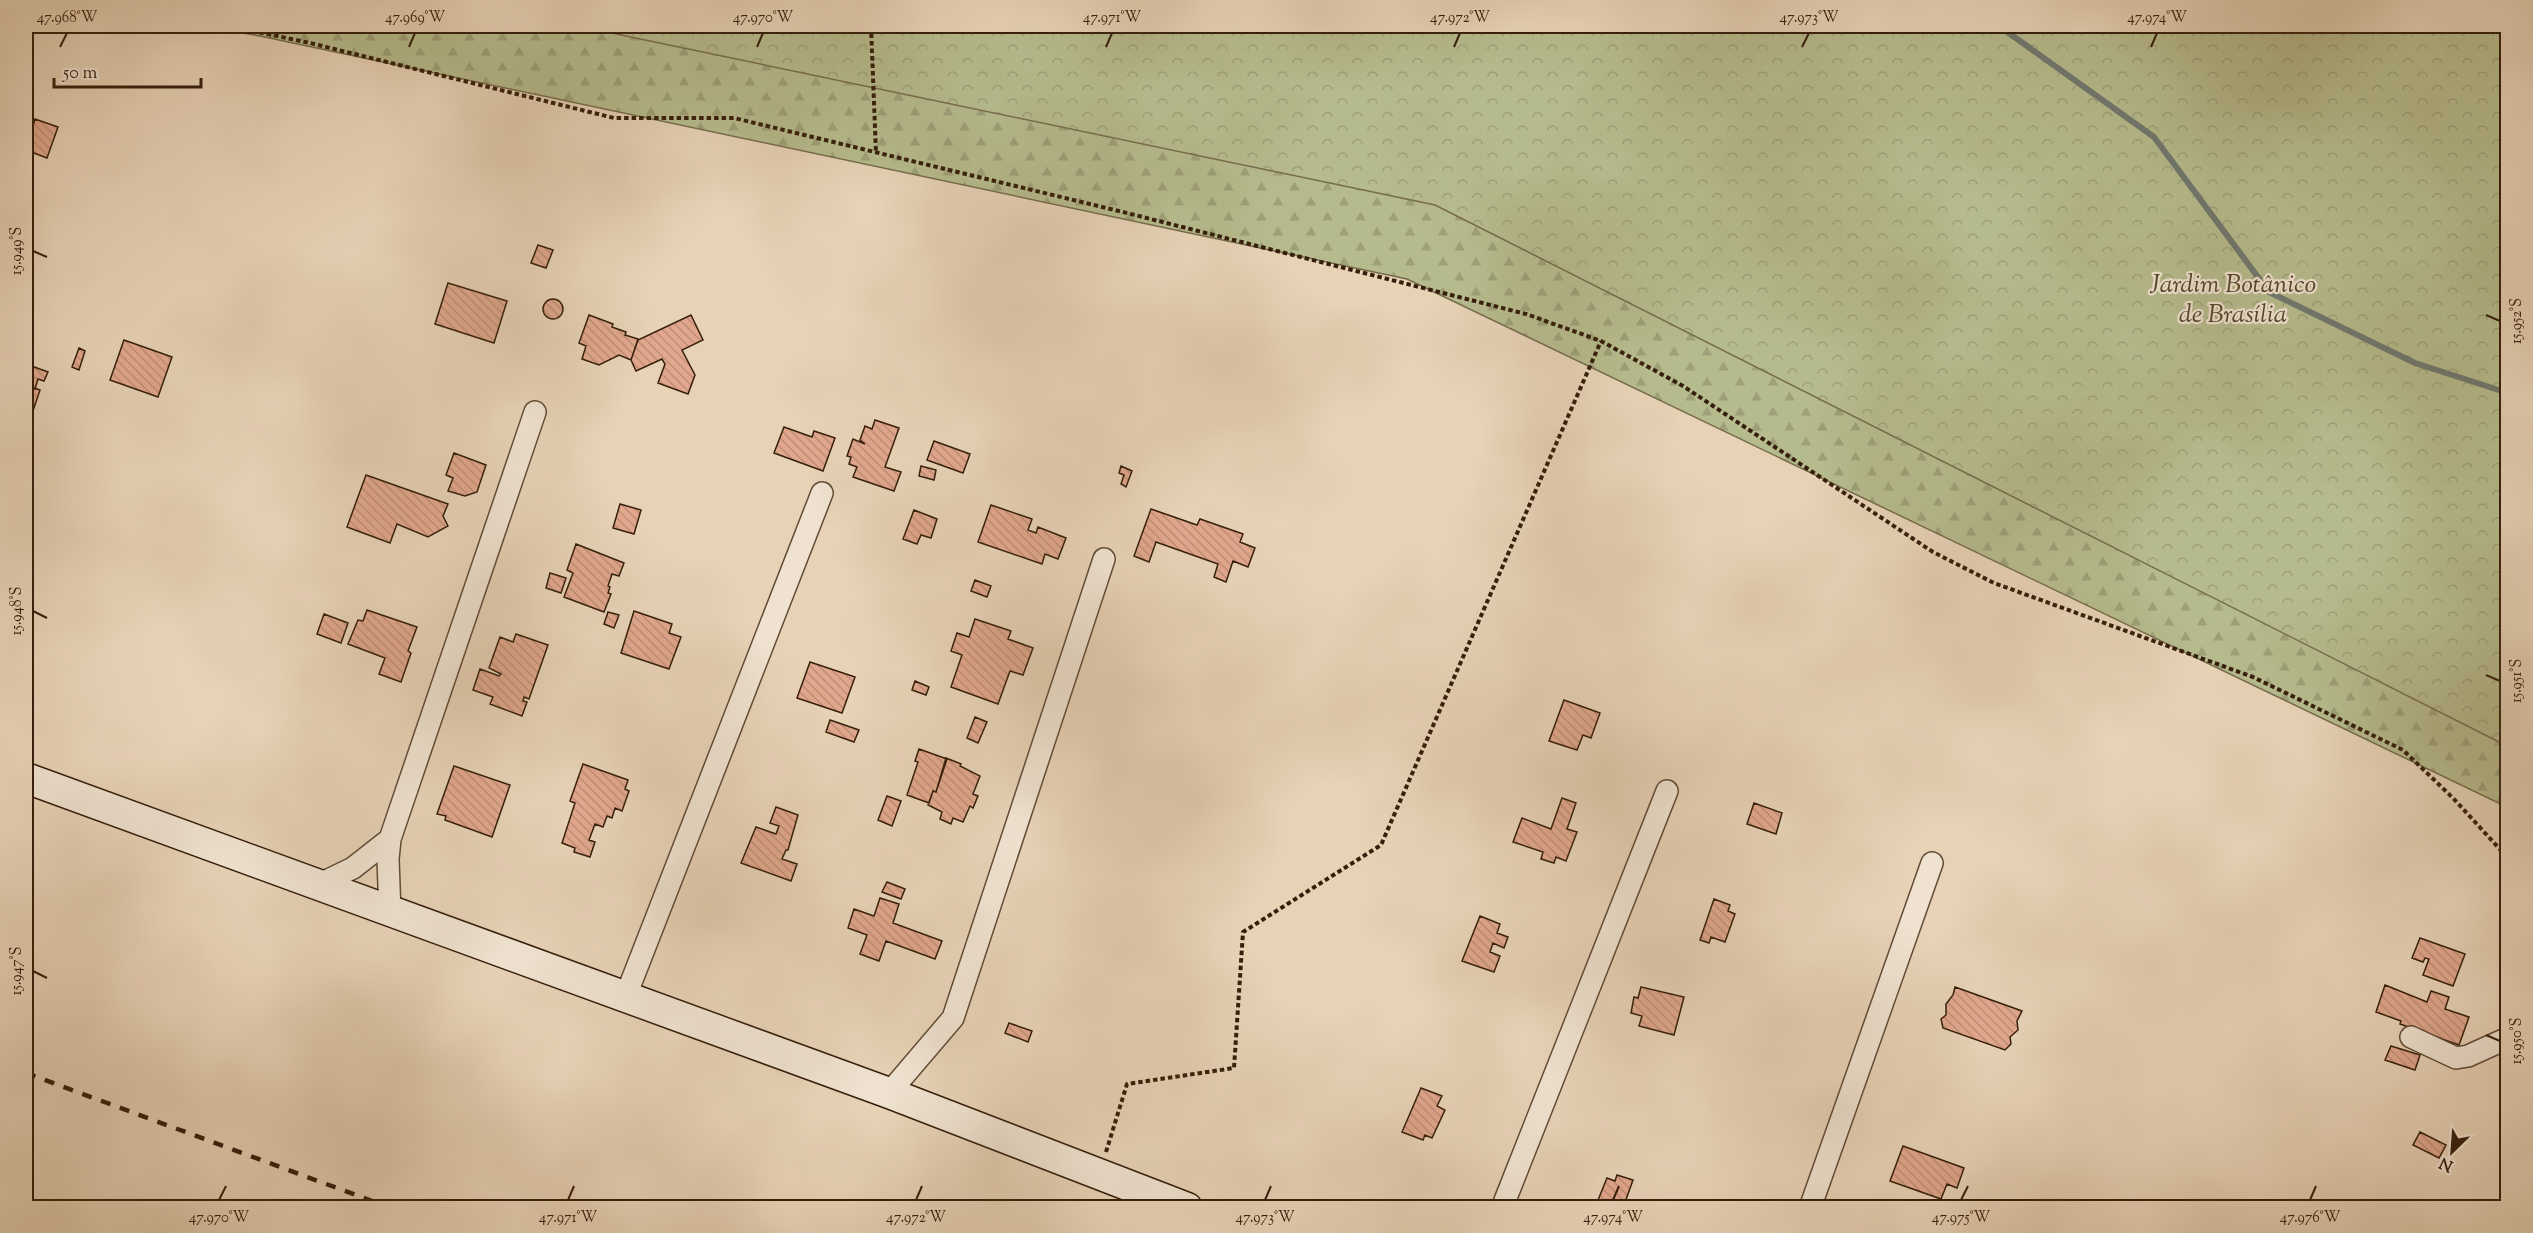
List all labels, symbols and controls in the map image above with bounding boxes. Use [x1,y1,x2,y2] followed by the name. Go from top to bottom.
[37,8,98,29] text: 47.968°W
[385,8,445,29] text: 47.969°W
[733,8,794,29] text: 47.970°W
[1083,8,1141,29] text: 47.971°W
[1430,8,1490,29] text: 47.972°W
[1779,8,1839,29] text: 47.973°W
[2127,8,2187,29] text: 47.974°W
[54,51,201,89] scale bar
[62,61,98,87] text: 50 m
[7,227,28,275] text: 15.949°S
[2149,267,2316,334] park label: Jardim Botânico de Brasília
[2507,298,2528,344] text: 15.952°S
[7,587,28,635] text: 15.948°S
[2507,659,2528,703] text: 15.951°S
[7,946,28,995] text: 15.947°S
[2507,1018,2528,1064] text: 15.950°S
[2422,1122,2482,1182] north arrow
[2436,1150,2457,1176] text: N
[189,1208,250,1229] text: 47.970°W
[539,1208,597,1229] text: 47.971°W
[886,1208,946,1229] text: 47.972°W
[1235,1208,1295,1229] text: 47.973°W
[1583,1208,1643,1229] text: 47.974°W
[1932,1208,1991,1229] text: 47.975°W
[2280,1208,2341,1229] text: 47.976°W

